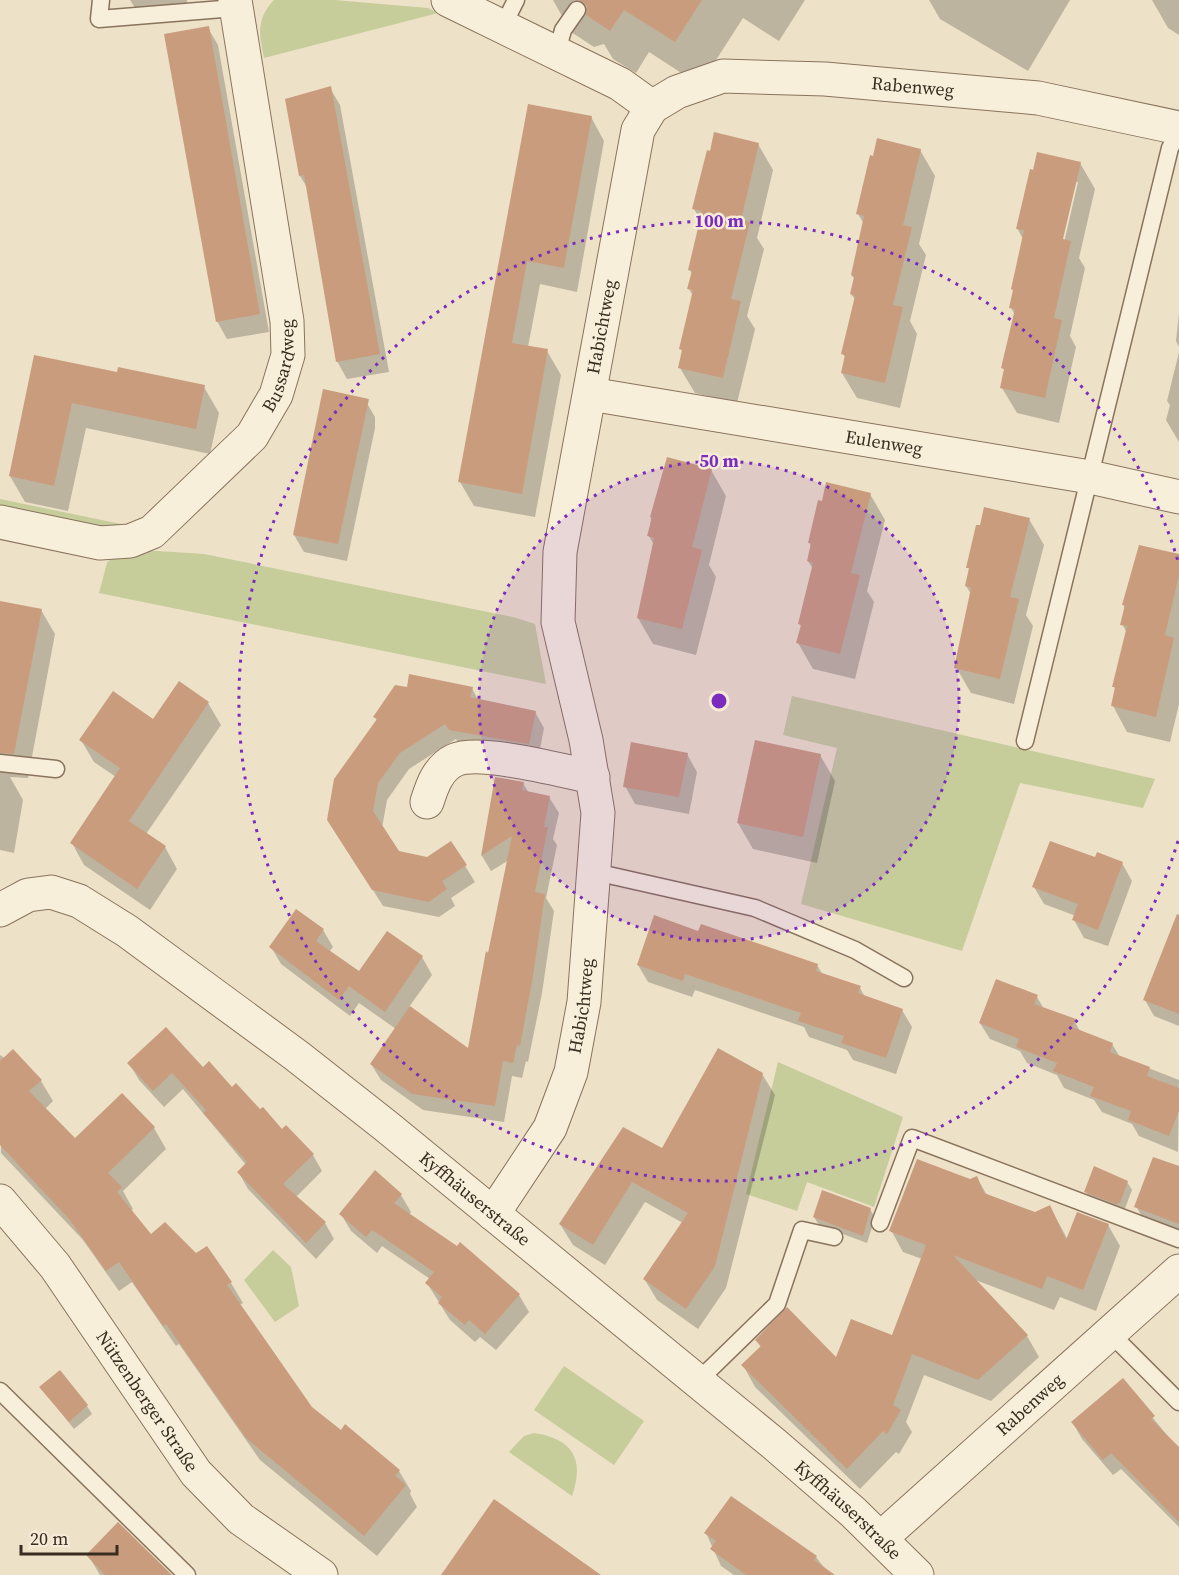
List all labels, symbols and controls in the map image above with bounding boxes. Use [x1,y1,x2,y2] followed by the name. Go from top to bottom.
[870,70,955,102] street label: Rabenweg
[694,208,744,233] text: 100 m
[580,277,622,376] street label: Habichtweg
[256,319,301,417] street label: Bussardweg
[844,424,925,461] street label: Eulenweg
[699,448,739,473] text: 50 m
[709,691,729,711] centre of rings
[562,957,599,1056] street label: Habichtweg
[414,1145,536,1251] street label: Kyffhäuserstraße
[91,1325,205,1477] street label: Nützenberger Straße
[990,1367,1069,1441] street label: Rabenweg
[789,1454,907,1565] street label: Kyffhäuserstraße
[21,1518,117,1556] scale bar
[30,1526,68,1551] text: 20 m

